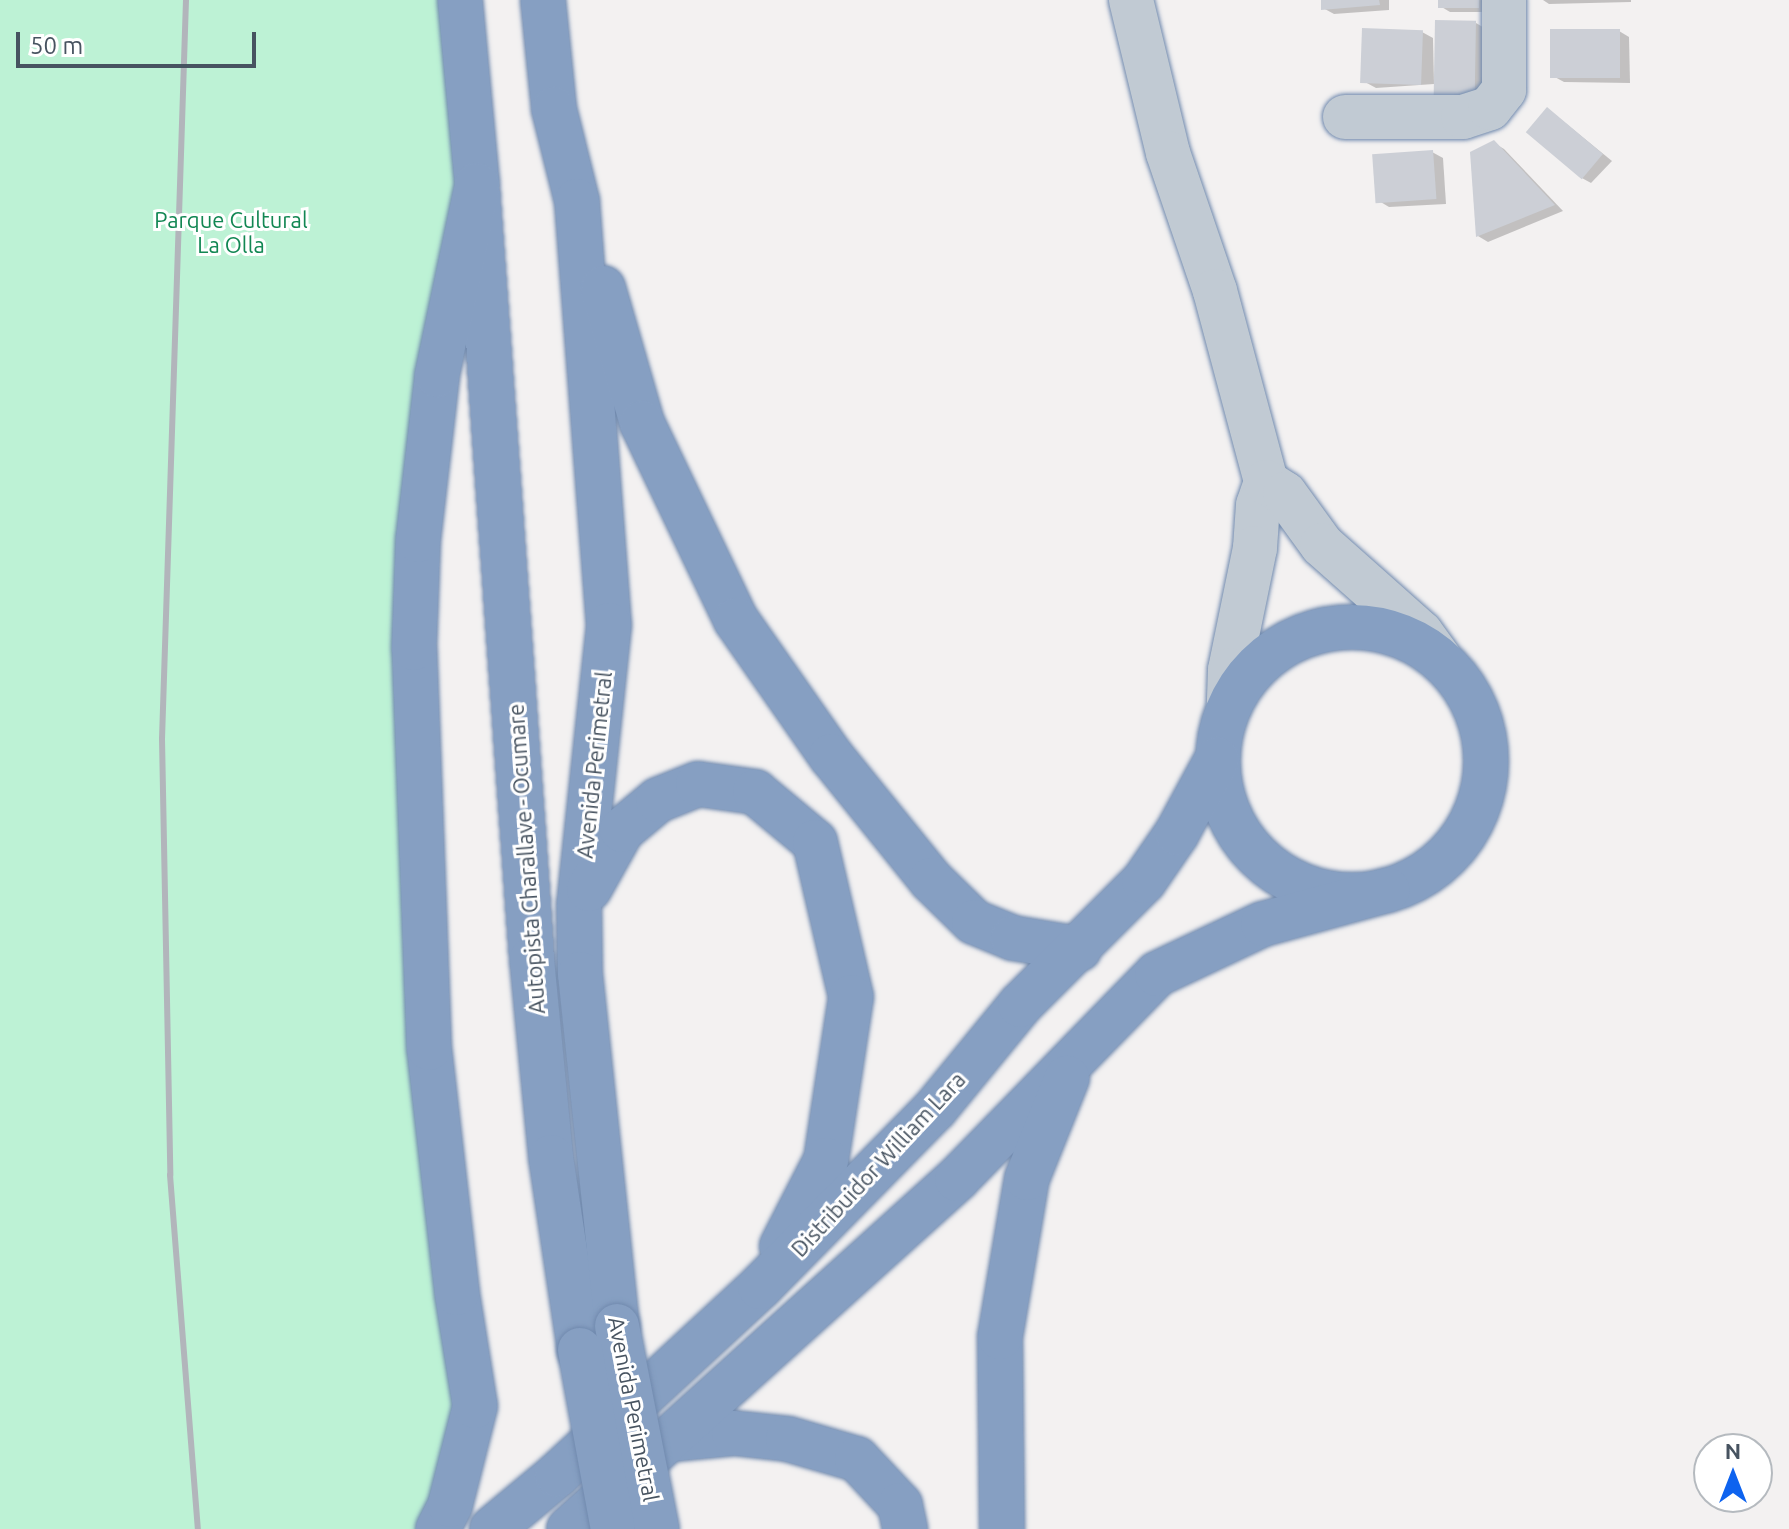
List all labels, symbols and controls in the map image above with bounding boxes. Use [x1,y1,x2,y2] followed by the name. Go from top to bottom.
[20,16,260,66] scale bar
[30,32,83,59] text: 50 m
[154,206,308,258] park label: Parque Cultural La Olla
[571,670,617,860] street label: Avenida Perimetral
[502,703,550,1015] street label: Autopista Charallave - Ocumare
[785,1066,971,1262] street label: Distribuidor William Lara
[603,1314,665,1504] street label: Avenida Perimetral
[1693,1433,1773,1513] north arrow
[1725,1438,1741,1463] text: N

